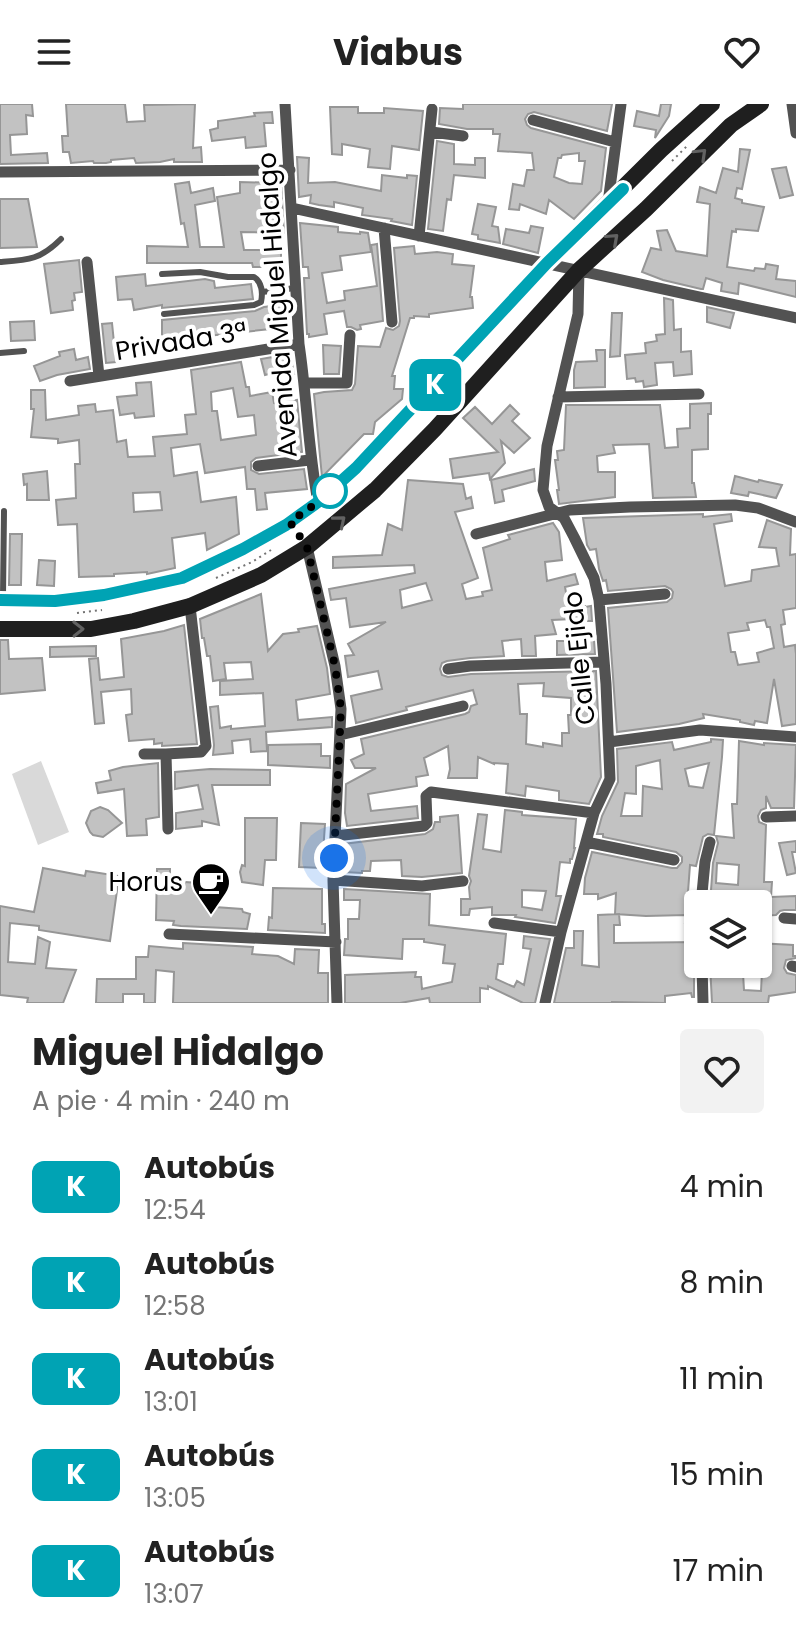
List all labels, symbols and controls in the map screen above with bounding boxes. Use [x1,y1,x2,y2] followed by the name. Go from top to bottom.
[333,27,463,78] text: Viabus
[32,30,76,74] icon: menu
[720,30,764,74] icon: heart
[692,148,706,163] one-way arrow
[248,151,306,459] street label: Avenida Miguel Hidalgo
[604,234,618,249] one-way arrow
[113,313,249,369] street label: Privada 3ª
[409,359,461,411] line badge: K
[425,365,445,404] text: K
[313,474,347,508] unlabelled marker
[330,516,345,531] one-way arrow
[554,590,604,726] street label: Calle Ejido
[72,620,85,637] one-way arrow
[314,838,354,878] your location
[190,861,232,916] cafe icon: Horus
[108,864,183,900] place label: Horus
[684,890,772,978] map controls
[684,890,772,978] button: layers
[32,1025,324,1078] text: Miguel Hidalgo
[680,1029,764,1113] button: heart
[32,1083,290,1119] text: A pie · 4 min · 240 m
[144,1146,275,1189] text: Autobús
[680,1165,764,1208] text: 4 min
[66,1167,86,1206] text: K
[144,1192,206,1228] text: 12:54
[144,1242,275,1285] text: Autobús
[680,1261,764,1304] text: 8 min
[66,1263,86,1302] text: K
[144,1288,206,1324] text: 12:58
[144,1338,275,1381] text: Autobús
[679,1357,764,1400] text: 11 min
[66,1359,86,1398] text: K
[144,1384,198,1420] text: 13:01
[144,1434,275,1477] text: Autobús
[670,1453,764,1496] text: 15 min
[66,1455,86,1494] text: K
[144,1480,206,1516] text: 13:05
[144,1530,275,1573] text: Autobús
[673,1549,764,1592] text: 17 min
[66,1551,86,1590] text: K
[144,1576,204,1612] text: 13:07

